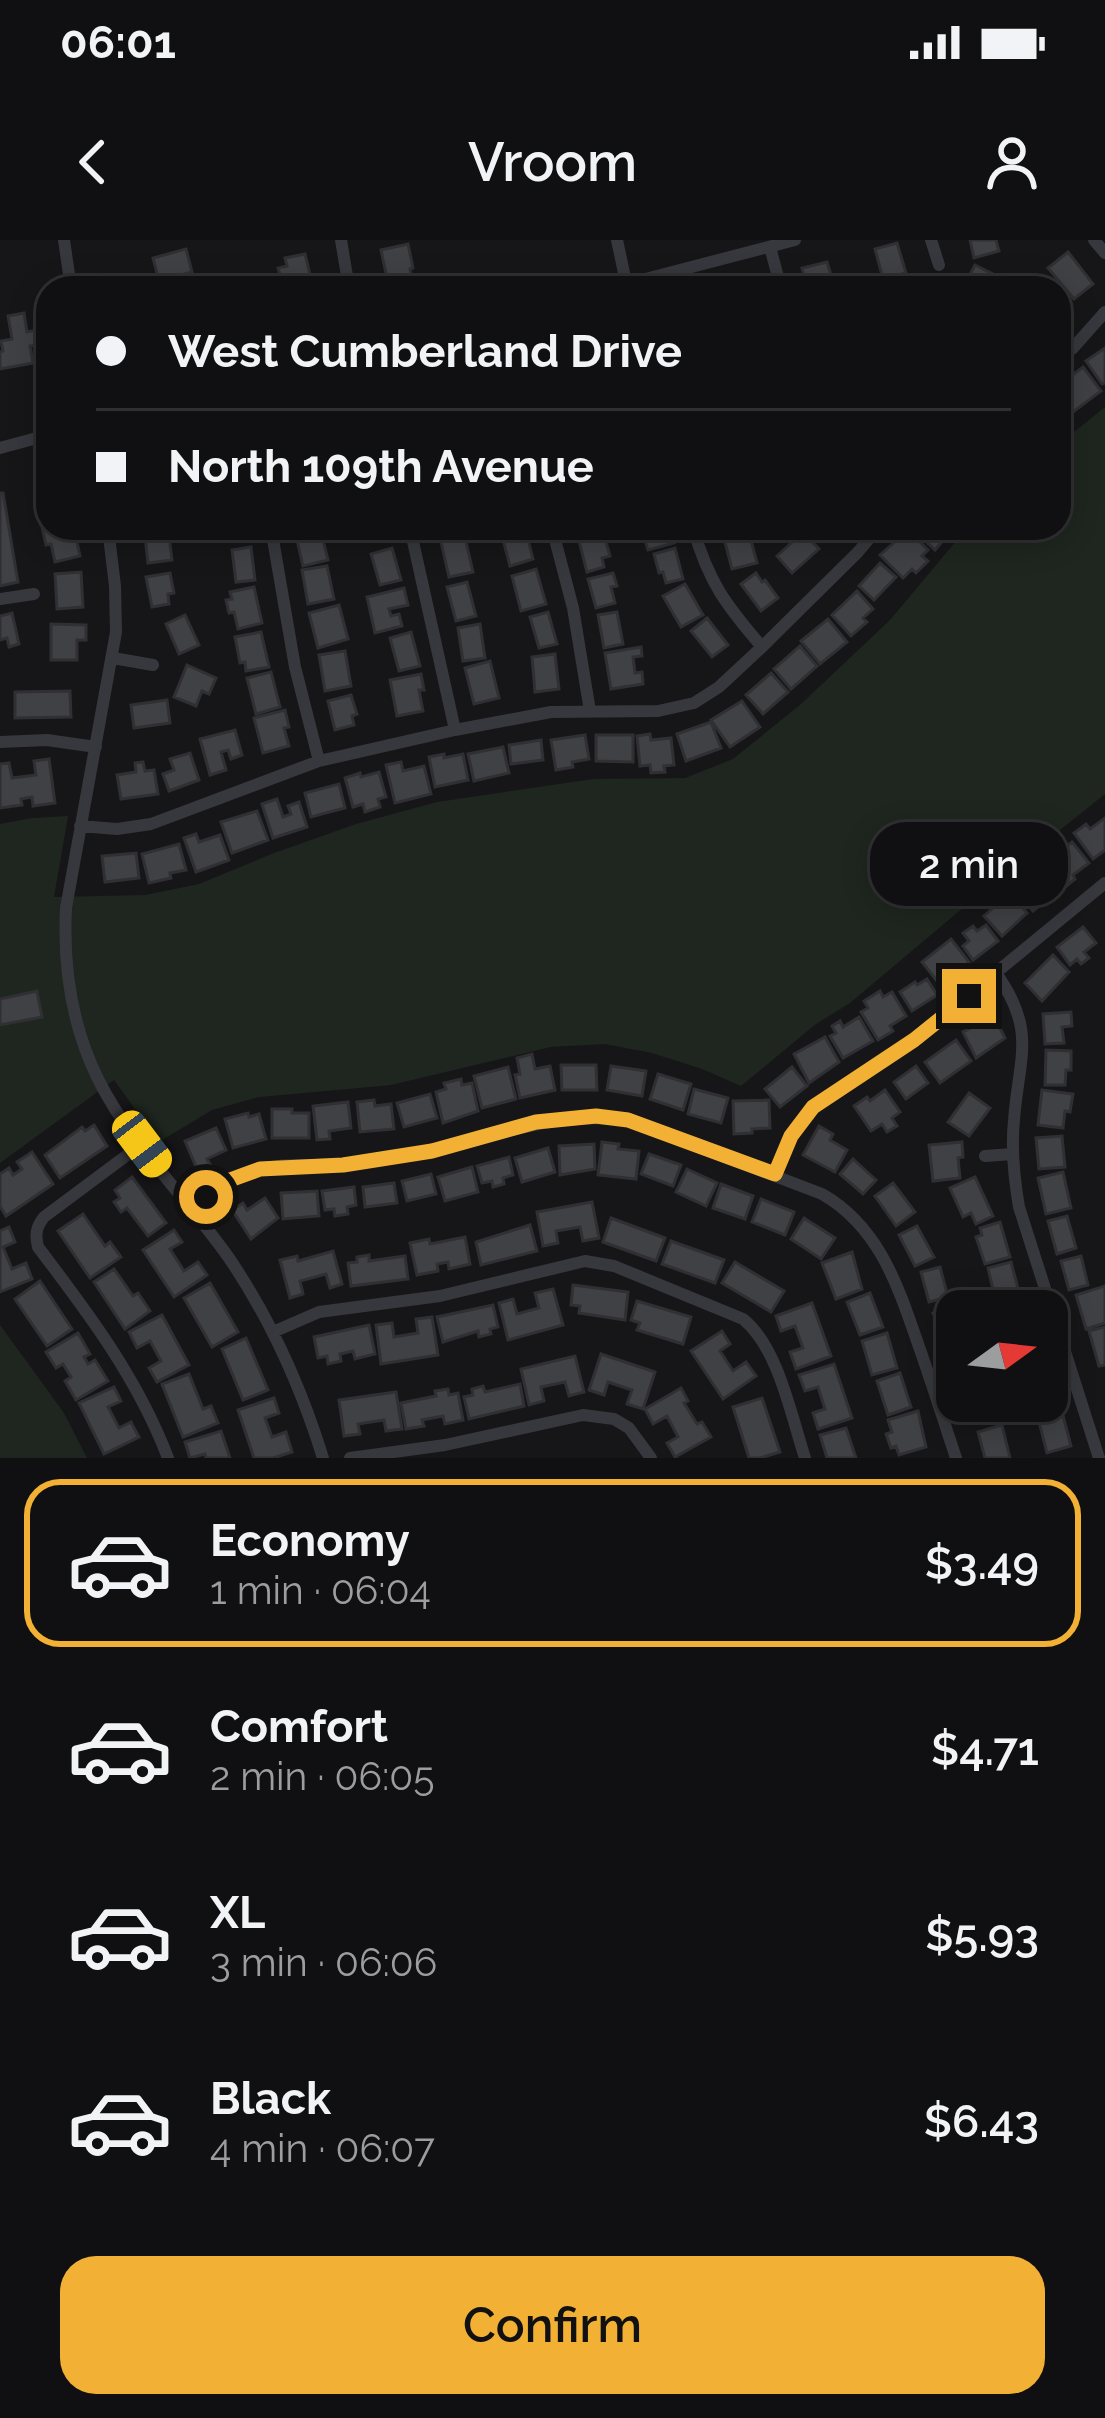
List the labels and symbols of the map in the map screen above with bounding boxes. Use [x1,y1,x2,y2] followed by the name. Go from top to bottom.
[870,822,1068,906] callout: 2 min
[942,969,996,1023] route end
[106,1104,178,1184] car
[179,1170,233,1224] route start
[936,1290,1068,1422] north arrow

